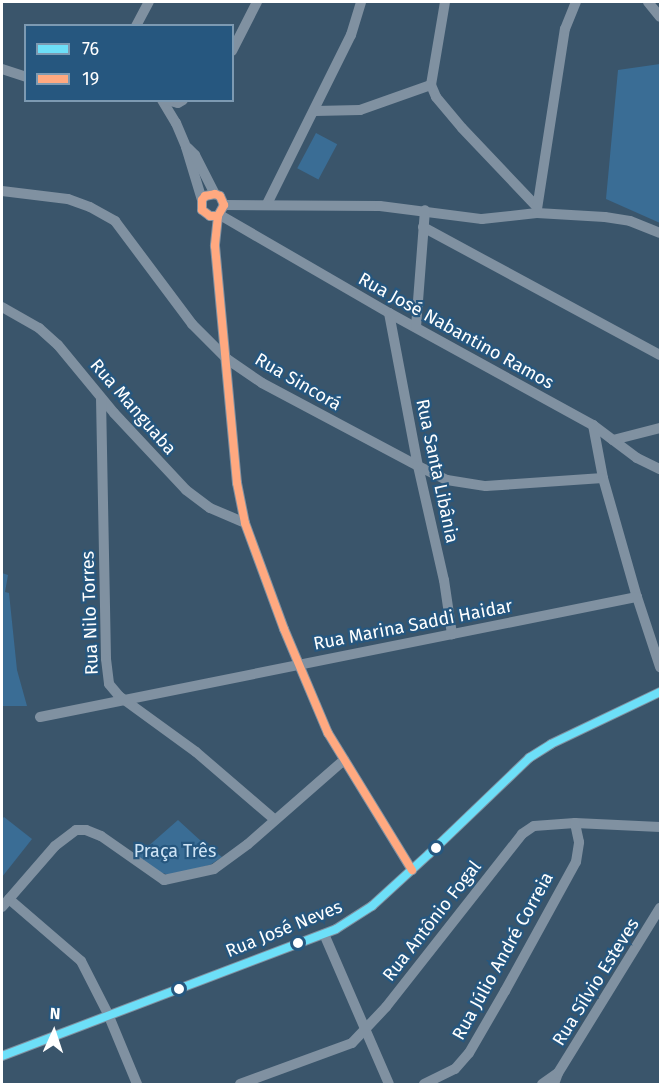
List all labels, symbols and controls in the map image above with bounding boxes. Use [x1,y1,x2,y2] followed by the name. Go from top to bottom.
[24,24,234,102] legend
[82,38,99,60] text: 76
[82,68,99,90] text: 19
[355,268,557,394] street label: Rua José Nabantino Ramos
[251,349,345,415] street label: Rua Sincorá
[85,355,181,459] street label: Rua Manguaba
[411,397,463,545] street label: Rua Santa Libânia
[77,551,103,675] street label: Rua Nilo Torres
[312,595,514,655] street label: Rua Marina Saddi Haidar
[134,840,216,862] park label: Praça Três
[430,842,442,854] unlabelled marker
[378,856,486,986] street label: Rua Antônio Fogal
[448,868,558,1044] street label: Rua Júlio André Correia
[222,896,346,962] street label: Rua José Neves
[548,914,644,1050] street label: Rua Sílvio Esteves
[292,937,304,949] unlabelled marker
[173,983,185,995] unlabelled marker
[24,1002,84,1062] north arrow
[49,1004,61,1023] text: N

